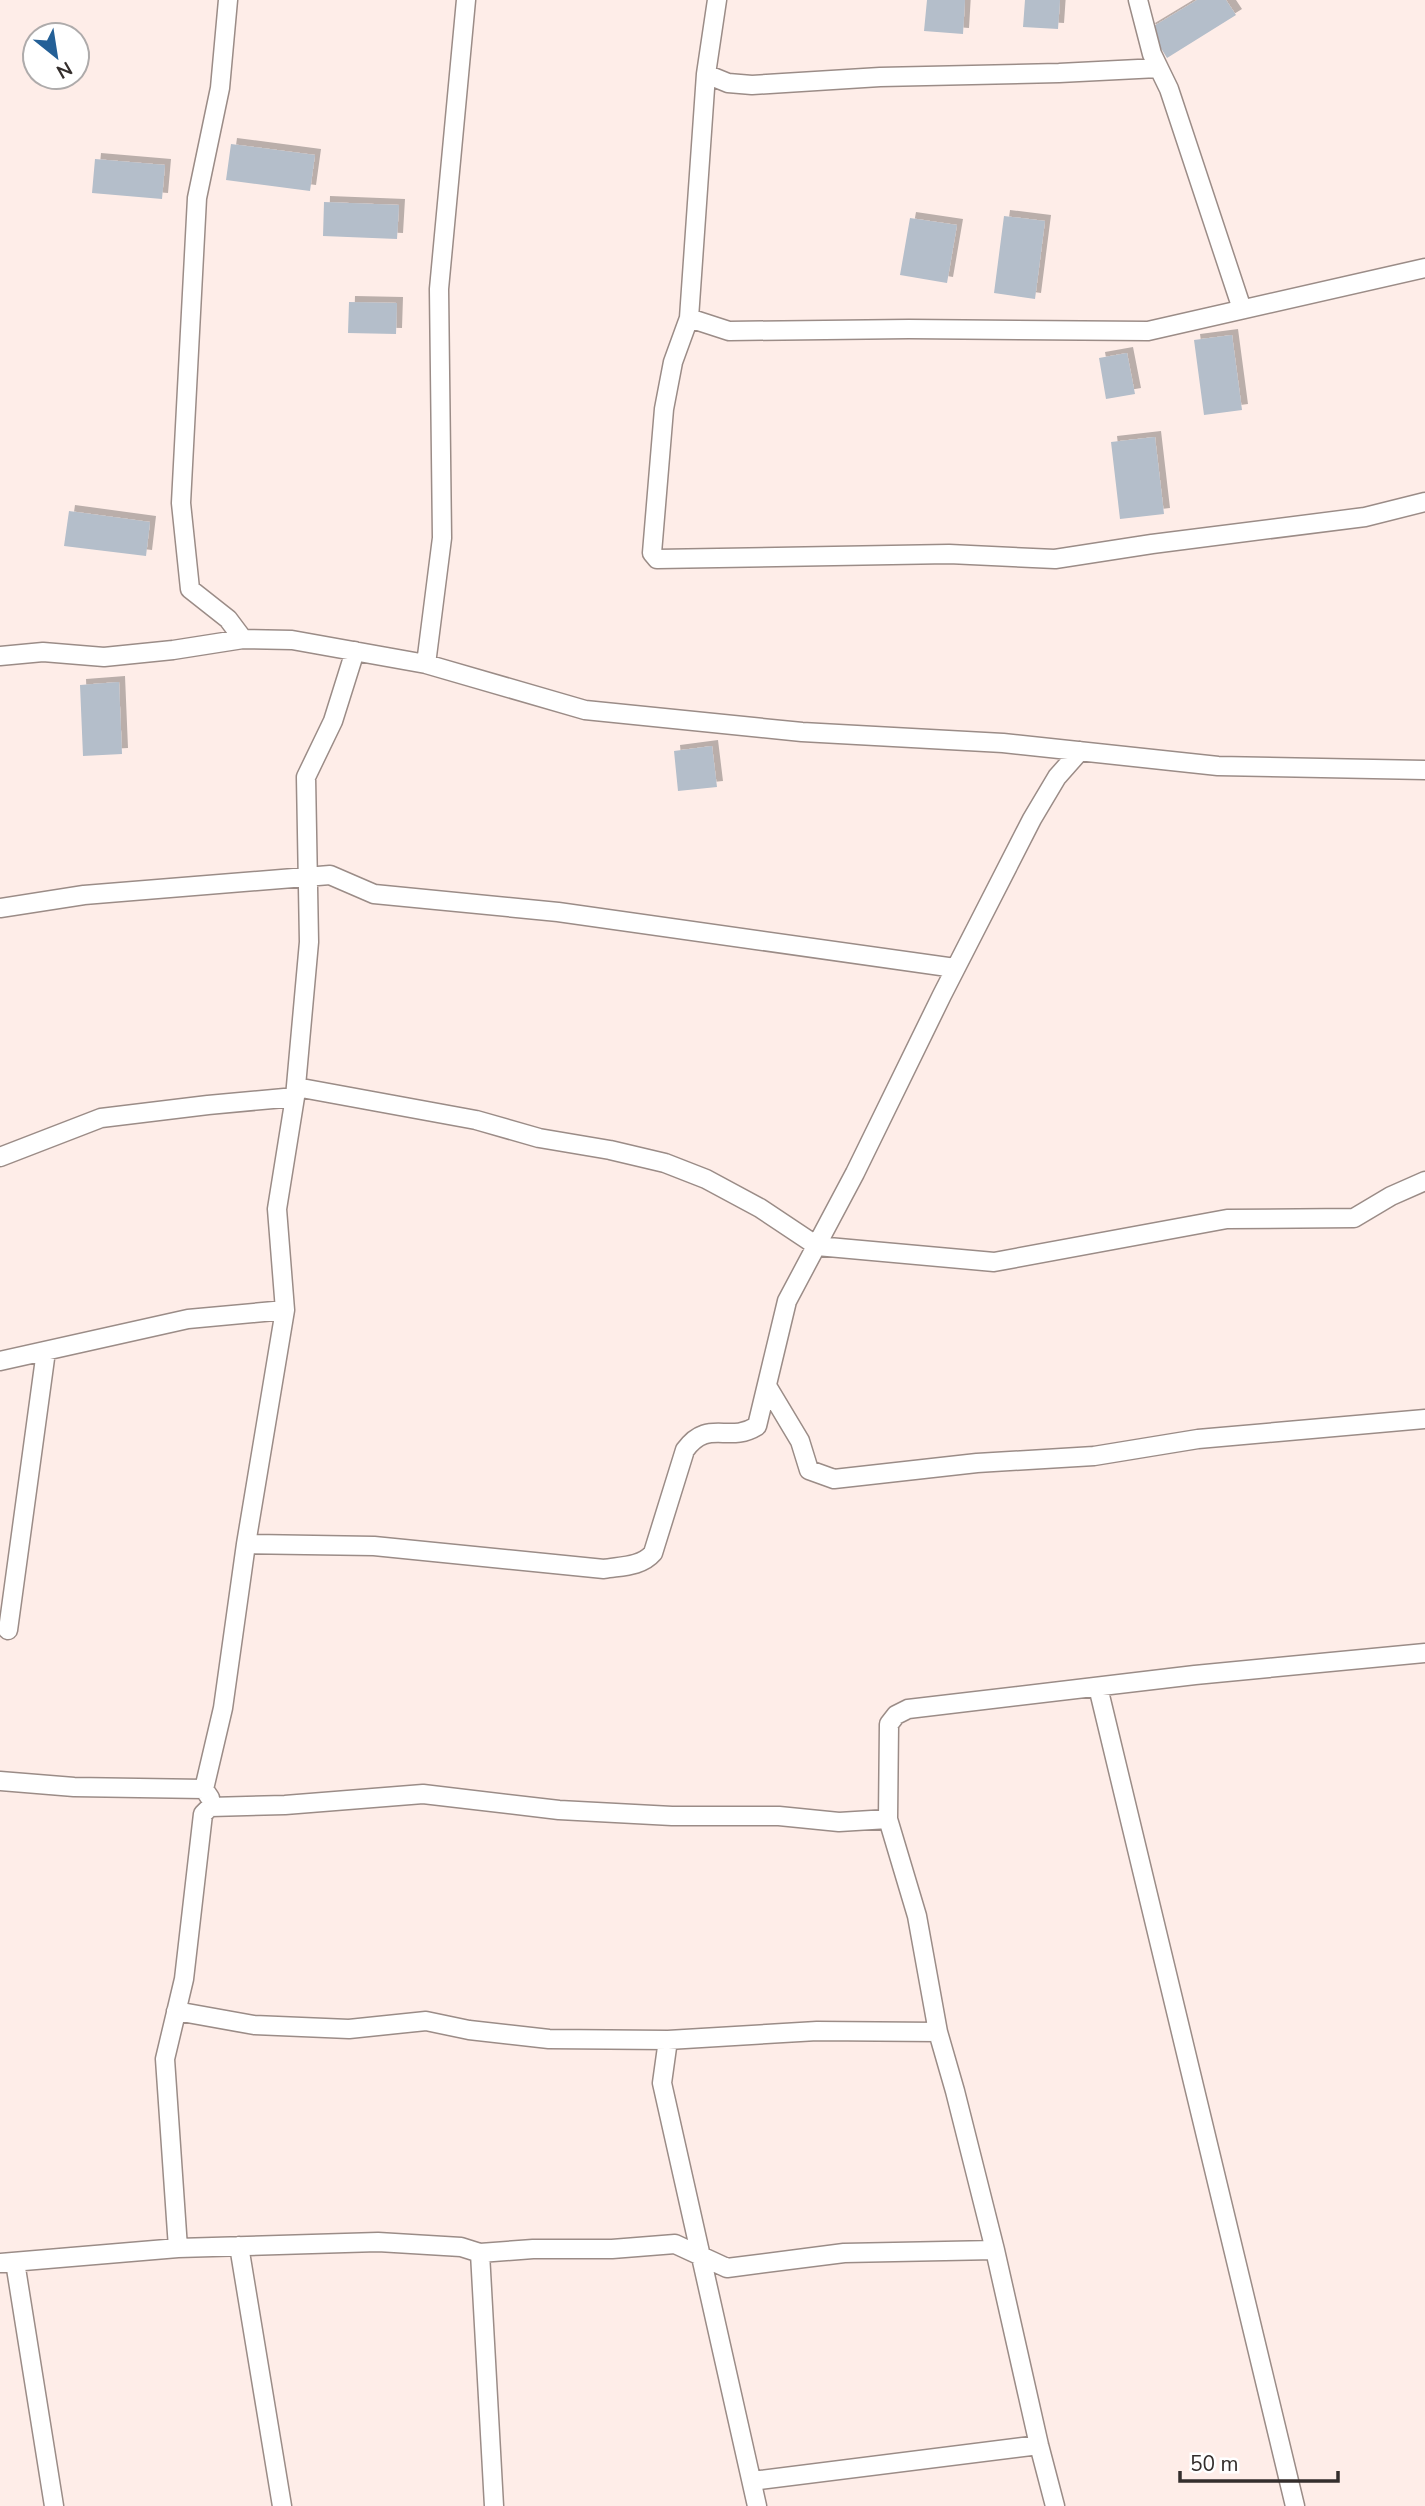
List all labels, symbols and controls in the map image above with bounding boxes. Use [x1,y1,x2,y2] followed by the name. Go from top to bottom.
[21,21,91,91] north arrow
[51,55,77,85] text: N
[1180,2440,1338,2484] scale bar
[1190,2450,1239,2478] text: 50 m

